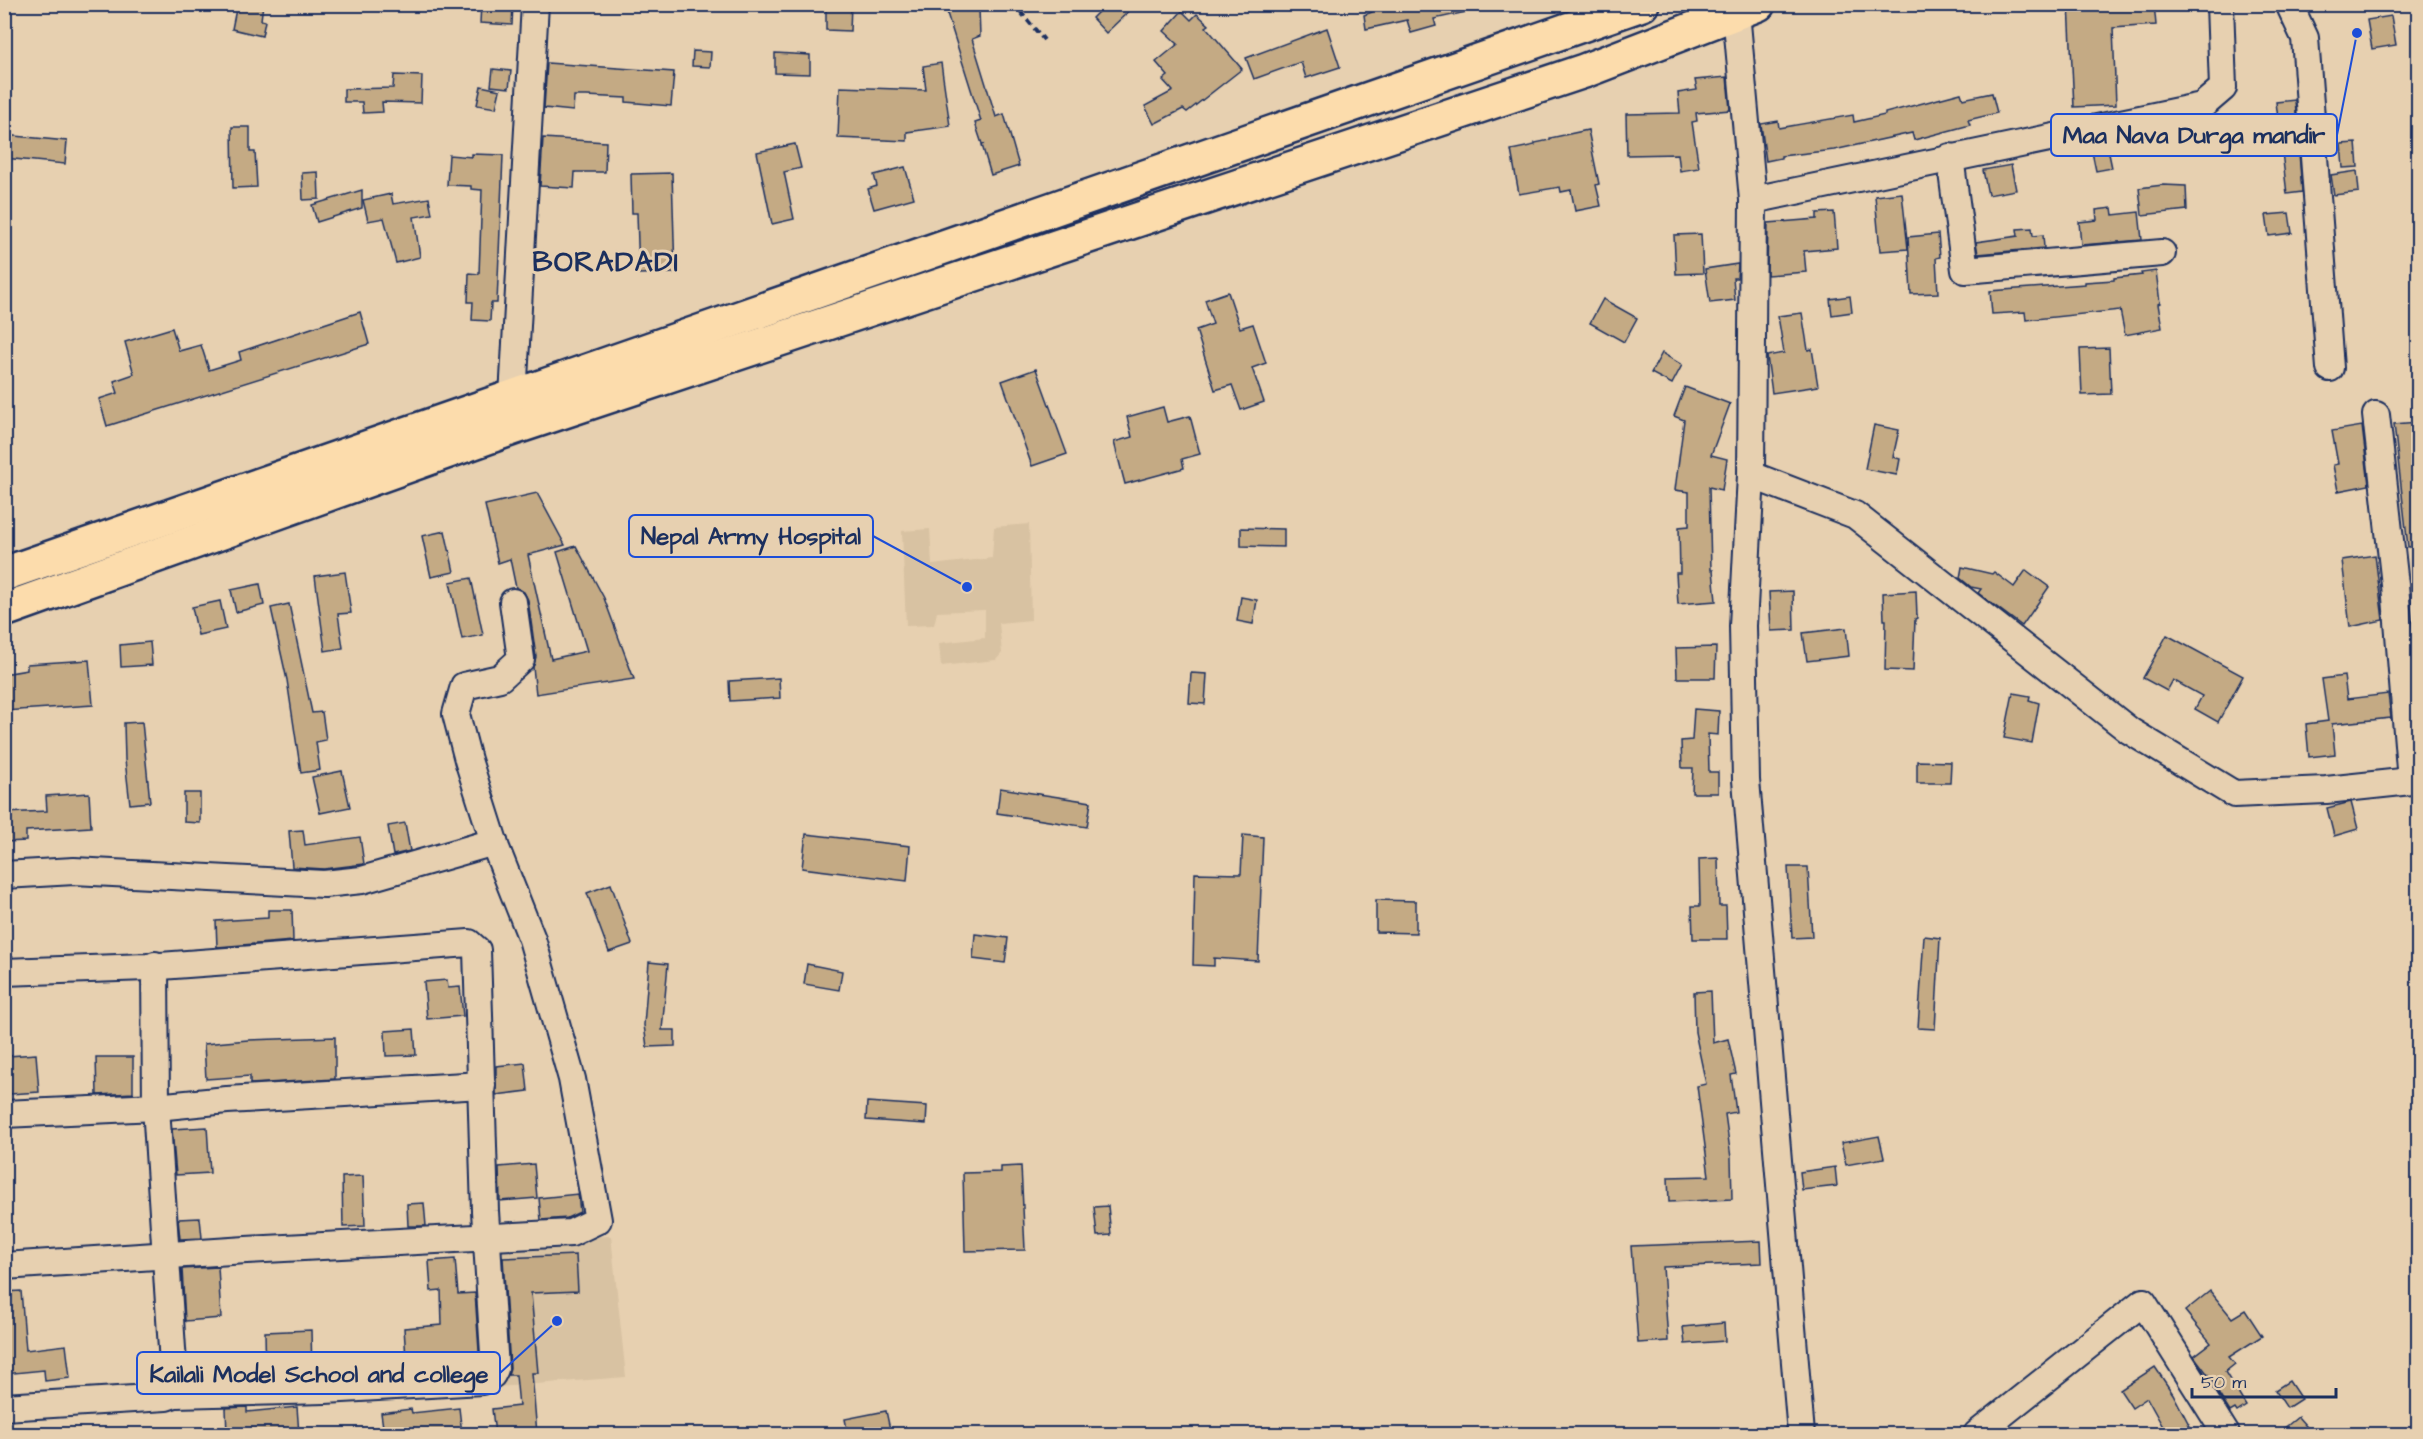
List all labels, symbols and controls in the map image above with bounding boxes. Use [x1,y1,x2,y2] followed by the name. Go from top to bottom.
[2051,114,2337,156] callout: Maa Nava Durga mandir
[2063,119,2326,154] text: Maa Nava Durga mandir
[532,243,680,282] district label: BORADADI
[629,515,873,557] callout: Nepal Army Hospital
[641,520,861,556] text: Nepal Army Hospital
[137,1352,500,1394] callout: Kailali Model School and college
[150,1358,489,1393] text: Kailali Model School and college
[2192,1361,2336,1399] scale bar
[2201,1370,2246,1395] text: 50 m

